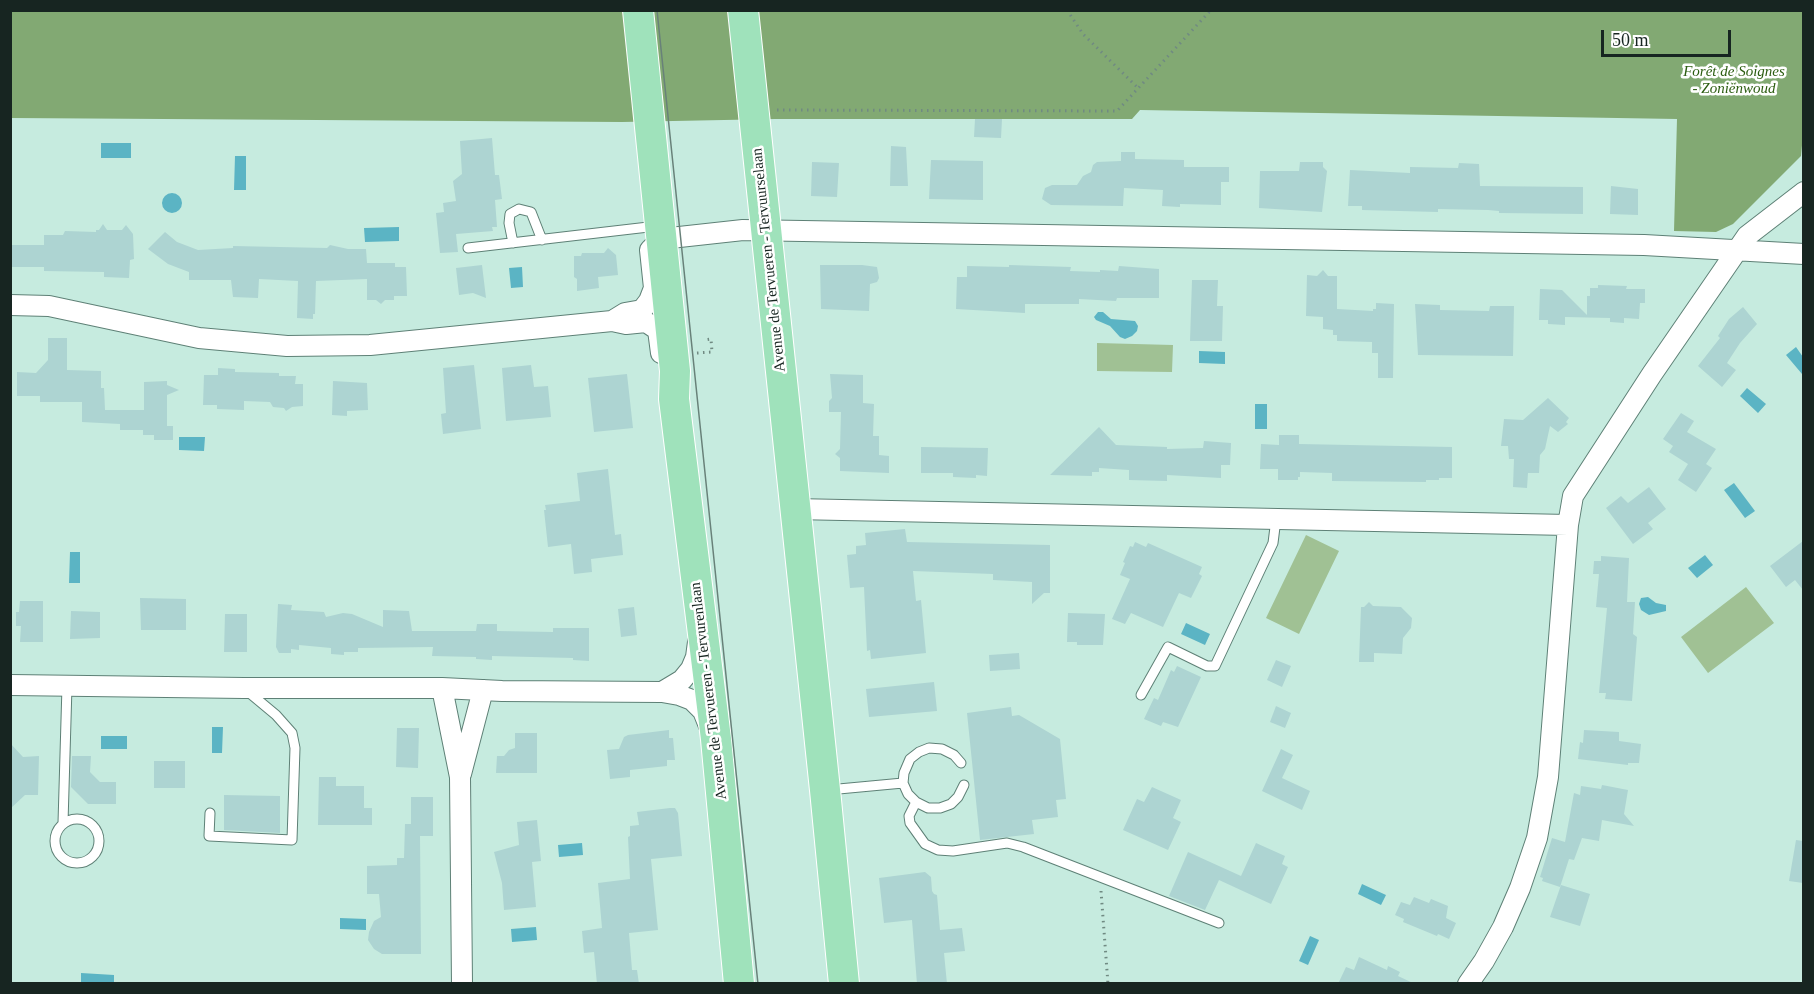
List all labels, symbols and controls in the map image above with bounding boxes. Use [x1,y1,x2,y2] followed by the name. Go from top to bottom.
[1604,18,1734,56] scale bar
[1612,30,1649,50] text: 50 m
[1683,63,1785,98] park label: Forêt de Soignes - Zoniënwoud
[748,147,790,373] street label: Avenue de Tervueren - Tervuurselaan
[687,581,731,801] street label: Avenue de Tervueren - Tervurenlaan

